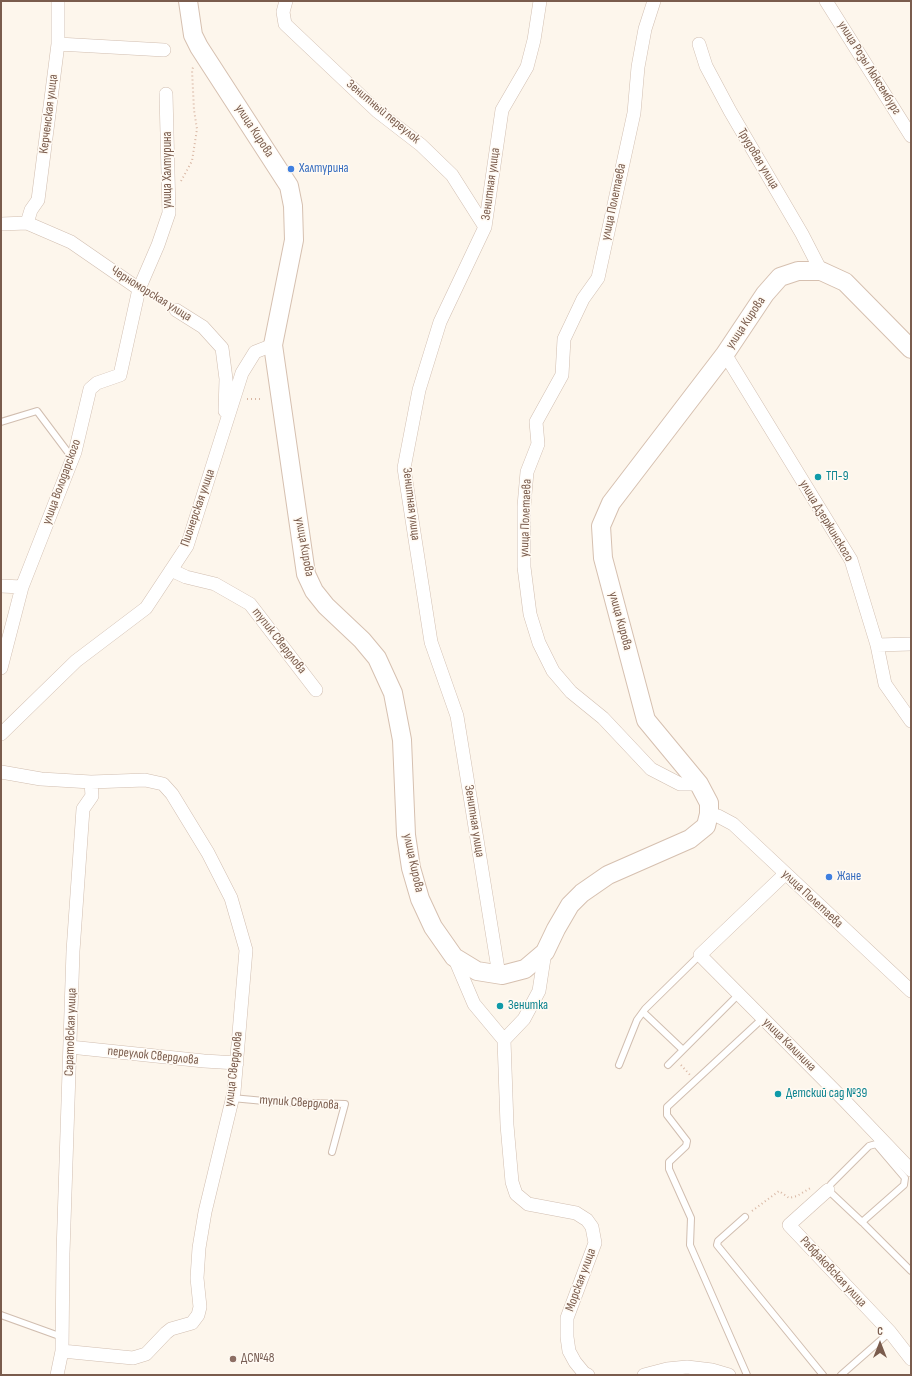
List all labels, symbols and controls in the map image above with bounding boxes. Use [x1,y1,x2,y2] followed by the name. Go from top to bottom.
[834,18,904,118] street label: улица Розы Люксембург
[36,73,62,155] street label: Керченская улица
[343,77,423,147] street label: Зенитный переулок
[231,102,277,160] street label: улица Кирова
[734,126,782,192] street label: Трудовая улица
[160,131,176,209] street label: улица Халтурина
[478,147,504,221] street label: Зенитная улица
[299,161,349,177] place label: Халтурина
[598,162,630,242] street label: улица Полетаева
[286,164,296,174] marker: Халтурина
[108,263,194,325] street label: Черноморская улица
[723,294,769,352] street label: улица Кирова
[39,437,85,527] street label: улица Володарского
[177,467,219,549] street label: Пионерская улица
[399,467,423,541] street label: Зенитная улица
[826,469,848,485] place label: ТП-9
[813,472,823,482] marker: ТП-9
[796,477,856,565] street label: улица Дзержинского
[517,479,535,557] street label: улица Полетаева
[291,516,317,578] street label: улица Кирова
[605,590,635,652] street label: улица Кирова
[248,605,310,677] street label: тупик Свердлова
[461,784,487,858] street label: Зенитная улица
[399,832,427,894] street label: улица Кирова
[778,867,846,931] street label: улица Полетаева
[837,869,861,885] place label: Жане
[824,872,834,882] marker: Жане
[62,988,80,1076] street label: Саратовская улица
[508,998,548,1014] place label: Зенитка
[495,1001,505,1011] marker: Зенитка
[759,1015,819,1075] street label: улица Калинина
[222,1031,246,1107] street label: улица Свердлова
[107,1043,199,1069] street label: переулок Свердлова
[786,1086,867,1102] place label: Детский сад №39
[773,1089,783,1099] marker: Детский сад №39
[259,1092,339,1114] street label: тупик Свердлова
[796,1233,870,1311] street label: Рабфаковская улица
[562,1246,600,1314] street label: Морская улица
[860,1324,900,1364] north arrow
[877,1325,883,1338] text: С
[241,1351,274,1367] place label: ДС№48
[228,1354,238,1364] marker: ДС№48

